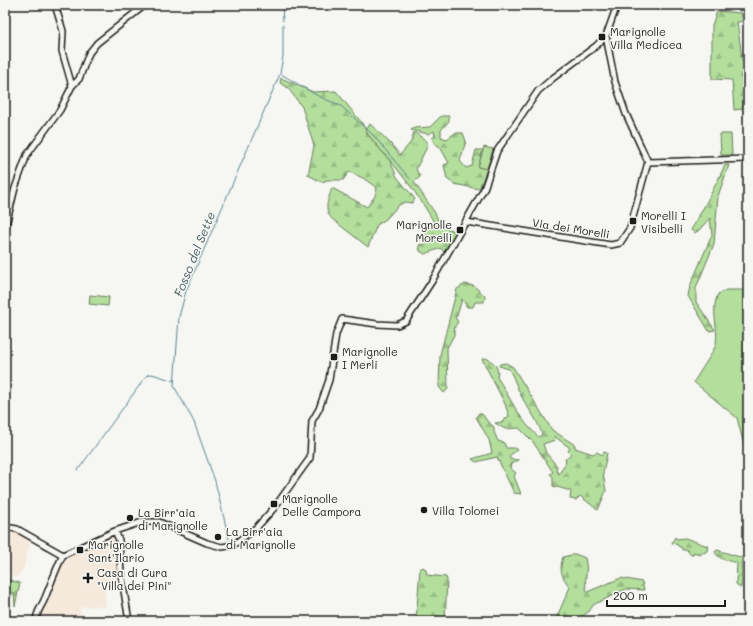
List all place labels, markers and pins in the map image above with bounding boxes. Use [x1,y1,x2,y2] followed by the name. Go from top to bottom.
[610,24,683,52] place label: Marignolle Villa Medicea
[597,32,607,42] marker: Marignolle Villa Medicea
[641,208,686,236] place label: Morelli I Visibelli
[628,216,638,226] marker: Morelli I Visibelli
[396,217,452,245] place label: Marignolle Morelli
[455,225,465,235] marker: Marignolle Morelli
[342,344,398,372] place label: Marignolle I Merli
[329,352,339,362] marker: Marignolle I Merli
[282,491,362,519] place label: Marignolle Delle Campora
[269,499,279,509] marker: Marignolle Delle Campora
[432,503,499,518] place label: Villa Tolomei
[138,505,208,533] place label: La Birr’aia di Marignolle
[419,505,429,515] marker: Villa Tolomei
[125,513,135,523] marker: La Birr’aia di Marignolle
[226,524,296,552] place label: La Birr'aia di Marignolle
[213,532,223,542] marker: La Birr'aia di Marignolle
[88,537,145,565] place label: Marignolle Sant'Ilario
[75,545,85,555] marker: Marignolle Sant'Ilario
[97,565,171,593] place label: Casa di Cura "Villa dei Pini"
[82,572,94,584] marker: Casa di Cura "Villa dei Pini"

